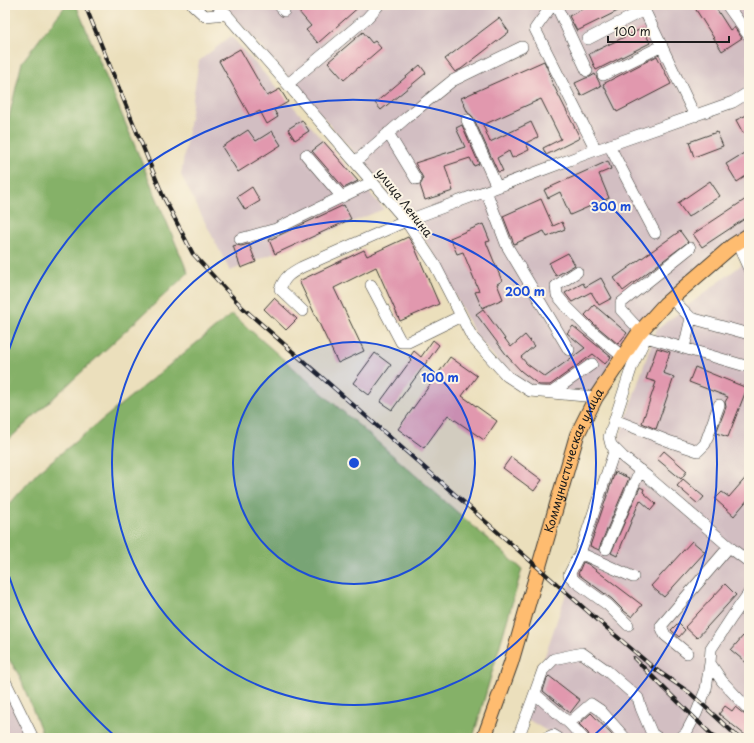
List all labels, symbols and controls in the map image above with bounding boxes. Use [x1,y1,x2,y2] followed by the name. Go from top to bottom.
[608,18,729,44] scale bar
[614,22,651,40] text: 100 m
[372,164,438,241] street label: улица Ленина
[591,197,631,215] text: 300 m
[505,282,545,300] text: 200 m
[421,368,459,386] text: 100 m
[539,384,608,535] street label: Коммунистическая улица
[347,456,361,470] centre of rings

